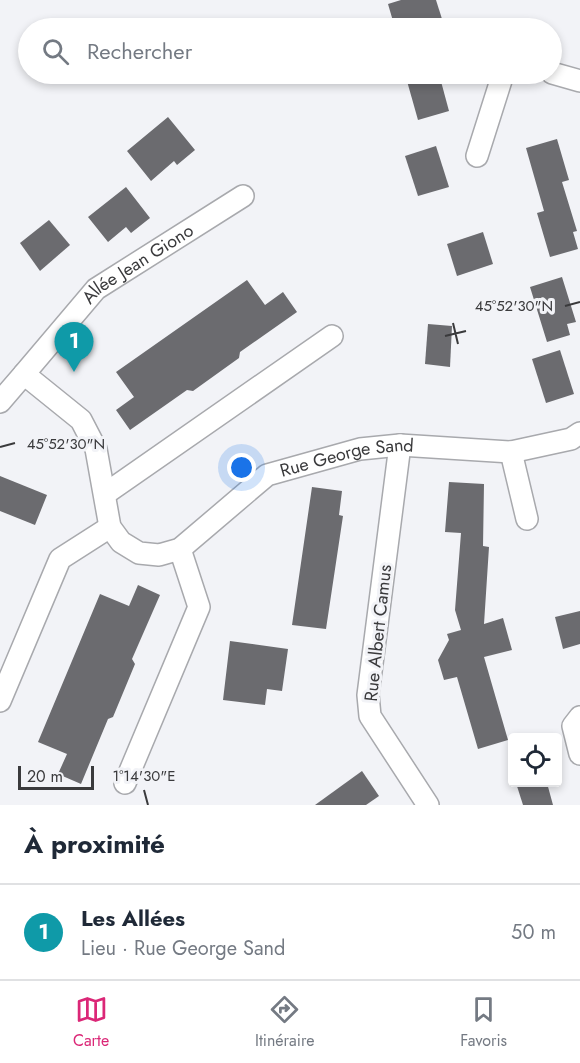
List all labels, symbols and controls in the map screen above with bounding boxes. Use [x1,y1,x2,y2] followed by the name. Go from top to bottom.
[18,18,562,84] search box
[39,35,72,68] icon: search
[87,35,192,67] text: Rechercher
[76,217,199,310] street label: Allée Jean Giono
[475,295,553,317] text: 45°52'30"N
[54,322,94,372] pin: 1
[277,432,414,484] street label: Rue George Sand
[27,433,105,455] text: 45°52'30"N
[227,453,256,482] your location
[358,563,398,703] street label: Rue Albert Camus
[508,733,562,787] map controls
[508,733,562,787] button: locate
[18,763,94,790] scale bar
[27,765,63,788] text: 20 m
[112,765,176,787] text: 1°14'30"E
[24,825,165,863] text: À proximité
[81,902,185,934] text: Les Allées
[38,918,49,947] text: 1
[511,918,556,947] text: 50 m
[81,934,285,963] text: Lieu · Rue George Sand
[73,993,109,1052] tab: Carte
[255,993,314,1052] tab: Itinéraire
[460,993,507,1052] tab: Favoris

